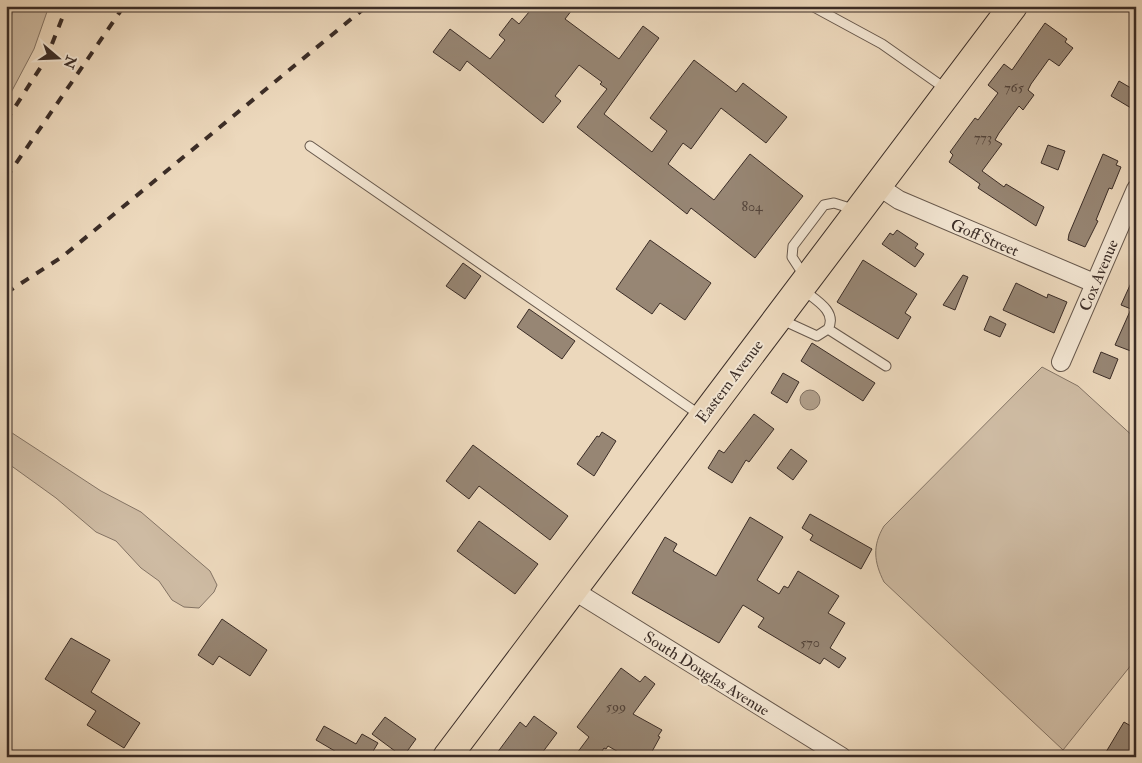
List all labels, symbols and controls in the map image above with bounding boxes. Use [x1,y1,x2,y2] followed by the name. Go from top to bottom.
[32,32,82,82] north arrow
[60,52,80,71] text: N
[1004,79,1025,96] house number: 765
[974,129,992,146] house number: 773
[741,198,764,215] house number: 804
[947,215,1022,261] street label: Goff Street
[1075,236,1123,314] street label: Cox Avenue
[692,336,768,427] street label: Eastern Avenue
[640,627,773,721] street label: South Douglas Avenue
[800,634,820,651] house number: 570
[606,698,626,715] house number: 599

